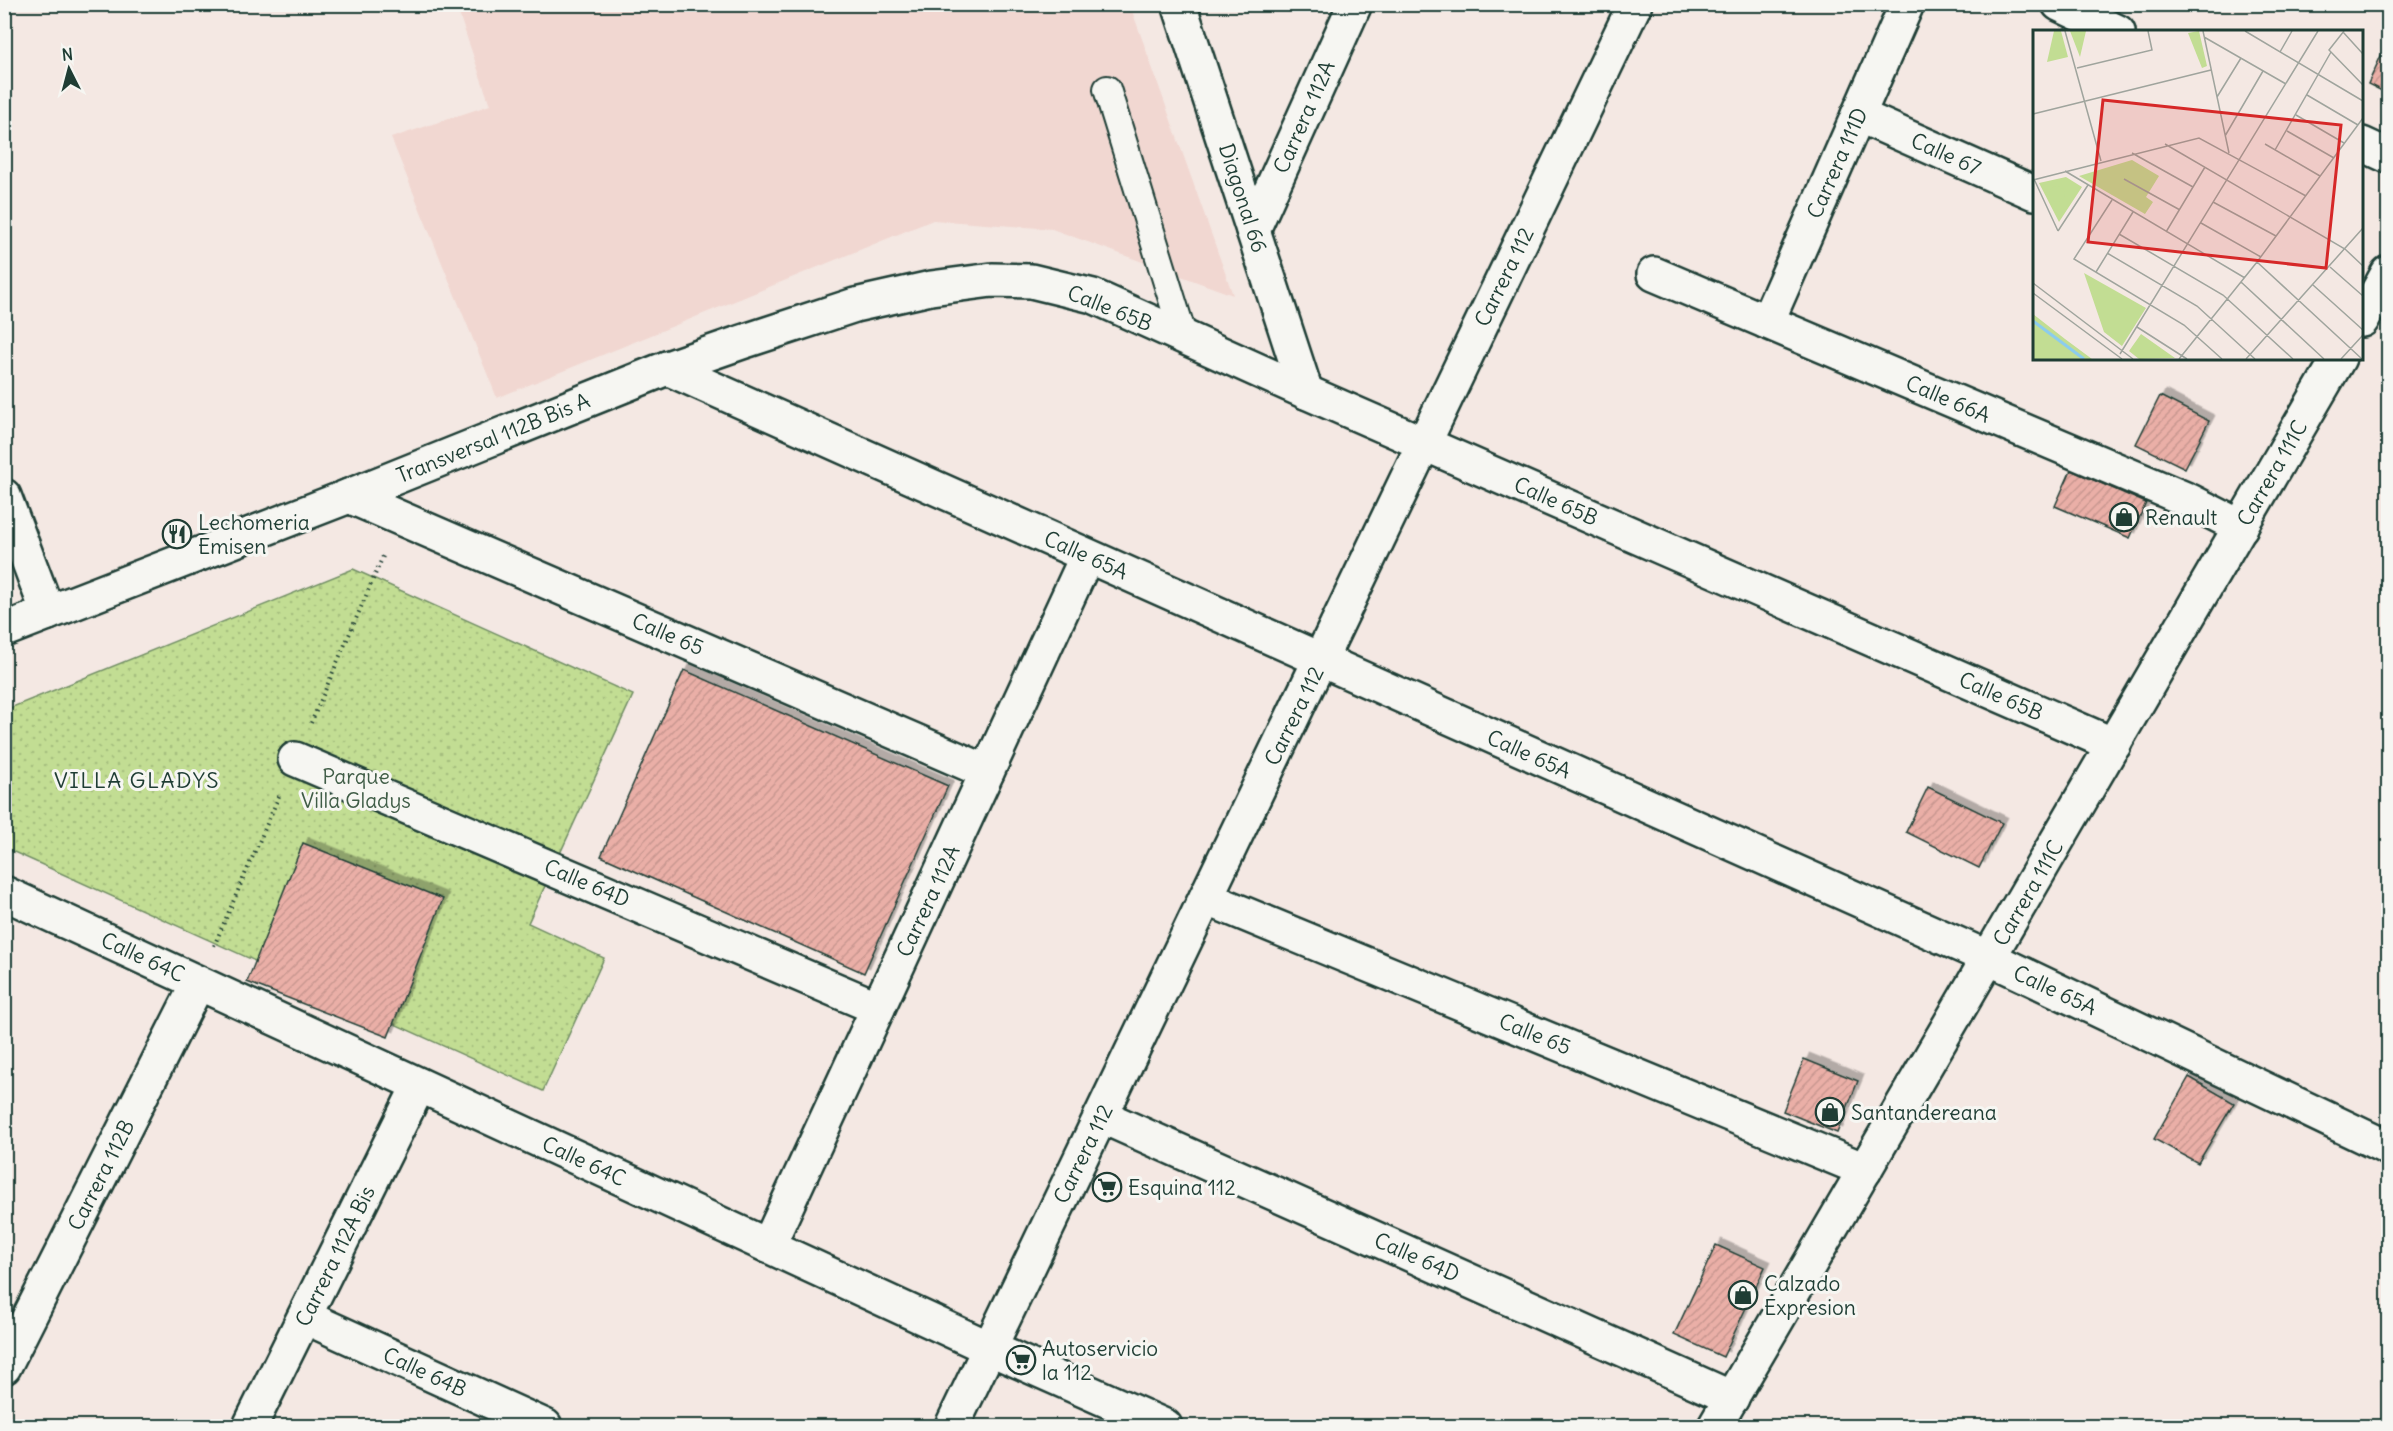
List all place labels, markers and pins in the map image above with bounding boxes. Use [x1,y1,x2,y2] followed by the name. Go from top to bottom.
[2108,501,2140,533] shop icon: Renault
[2145,504,2217,531] place label: Renault
[198,509,310,560] place label: Lechomeria Emisen
[161,518,193,550] restaurant icon: Lechomeria Emisen
[1814,1096,1846,1128] shop icon: Santandereana
[1851,1099,1997,1126] place label: Santandereana
[1091,1171,1123,1203] supermarket icon: Esquina 112
[1128,1174,1236,1201] place label: Esquina 112
[1764,1270,1856,1321] place label: Calzado Expresion
[1727,1279,1759,1311] shop icon: Calzado Expresion
[1042,1335,1158,1386] place label: Autoservicio la 112
[1005,1344,1037,1376] supermarket icon: Autoservicio la 112

